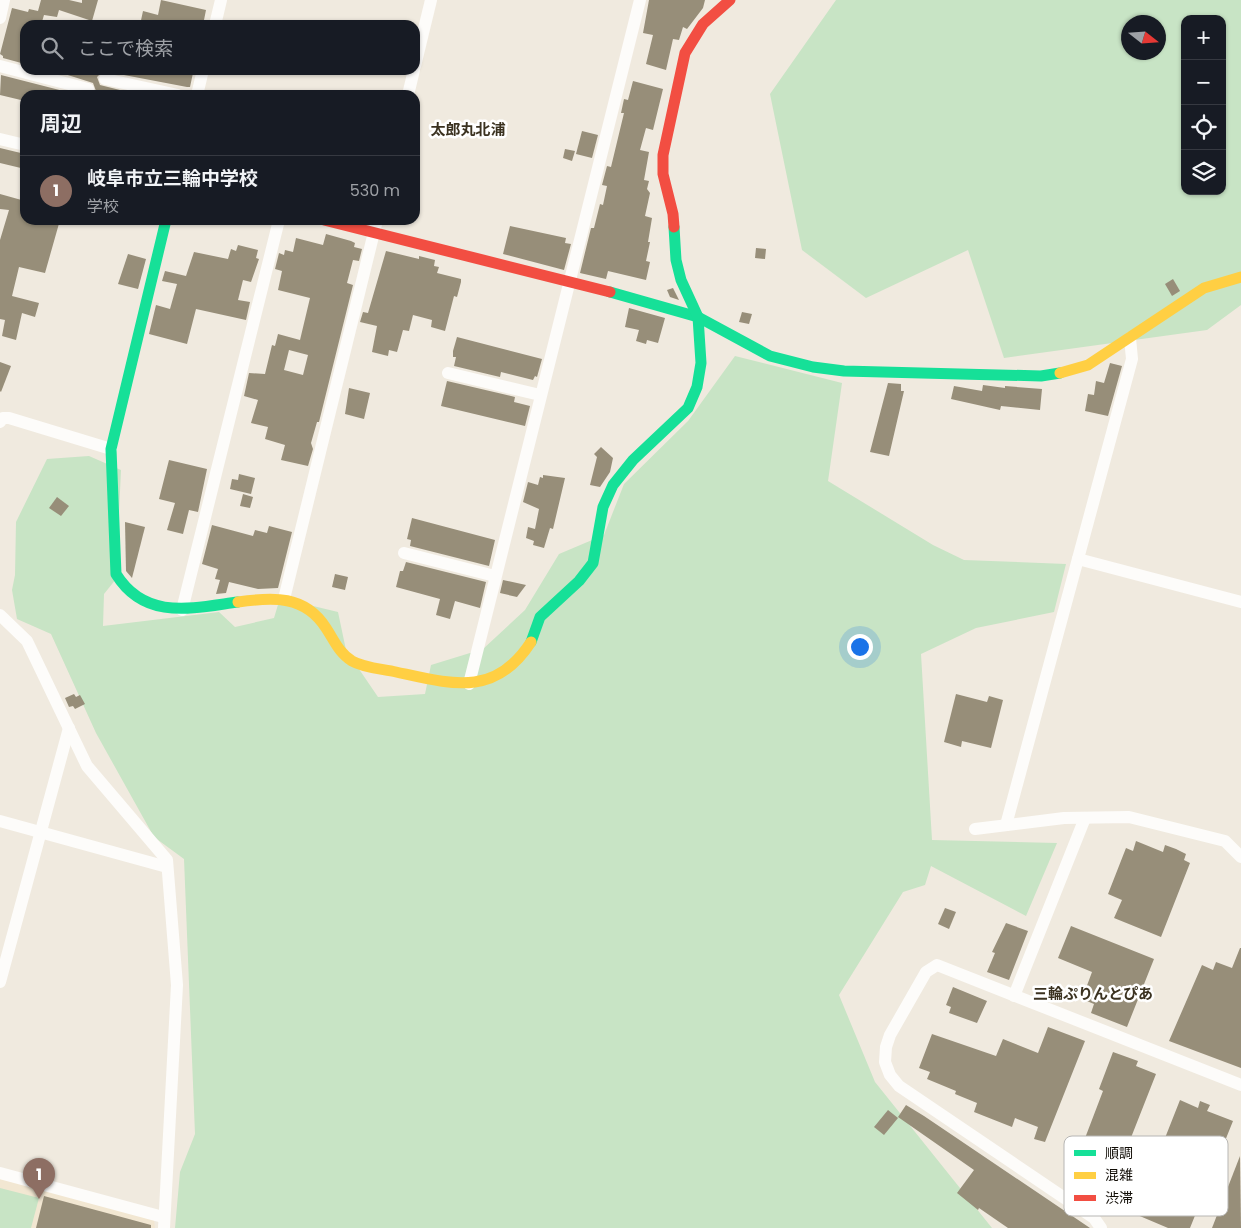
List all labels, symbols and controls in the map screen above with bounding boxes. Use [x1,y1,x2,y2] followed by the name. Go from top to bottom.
[1121,15,1166,60] north arrow
[1181,15,1226,195] map controls
[1181,15,1226,60] button: +
[20,20,420,75] search box
[38,34,66,62] icon: search
[78,35,173,62] text: ここで検索
[1181,60,1226,105] button: −
[1181,105,1226,150] button: locate
[40,109,82,138] text: 周辺
[430,119,506,140] district label: 太郎丸北浦
[1181,150,1226,195] button: layers
[87,165,258,192] text: 岐阜市立三輪中学校
[53,179,59,202] text: 1
[350,179,400,202] text: 530 m
[87,195,119,218] text: 学校
[847,634,873,660] your location
[1033,983,1153,1004] district label: 三輪ぷりんとぴあ
[1064,1136,1228,1216] legend
[1105,1143,1133,1163] text: 順調
[23,1158,55,1199] pin: 1
[1105,1165,1133,1185] text: 混雑
[1105,1188,1133,1208] text: 渋滞

